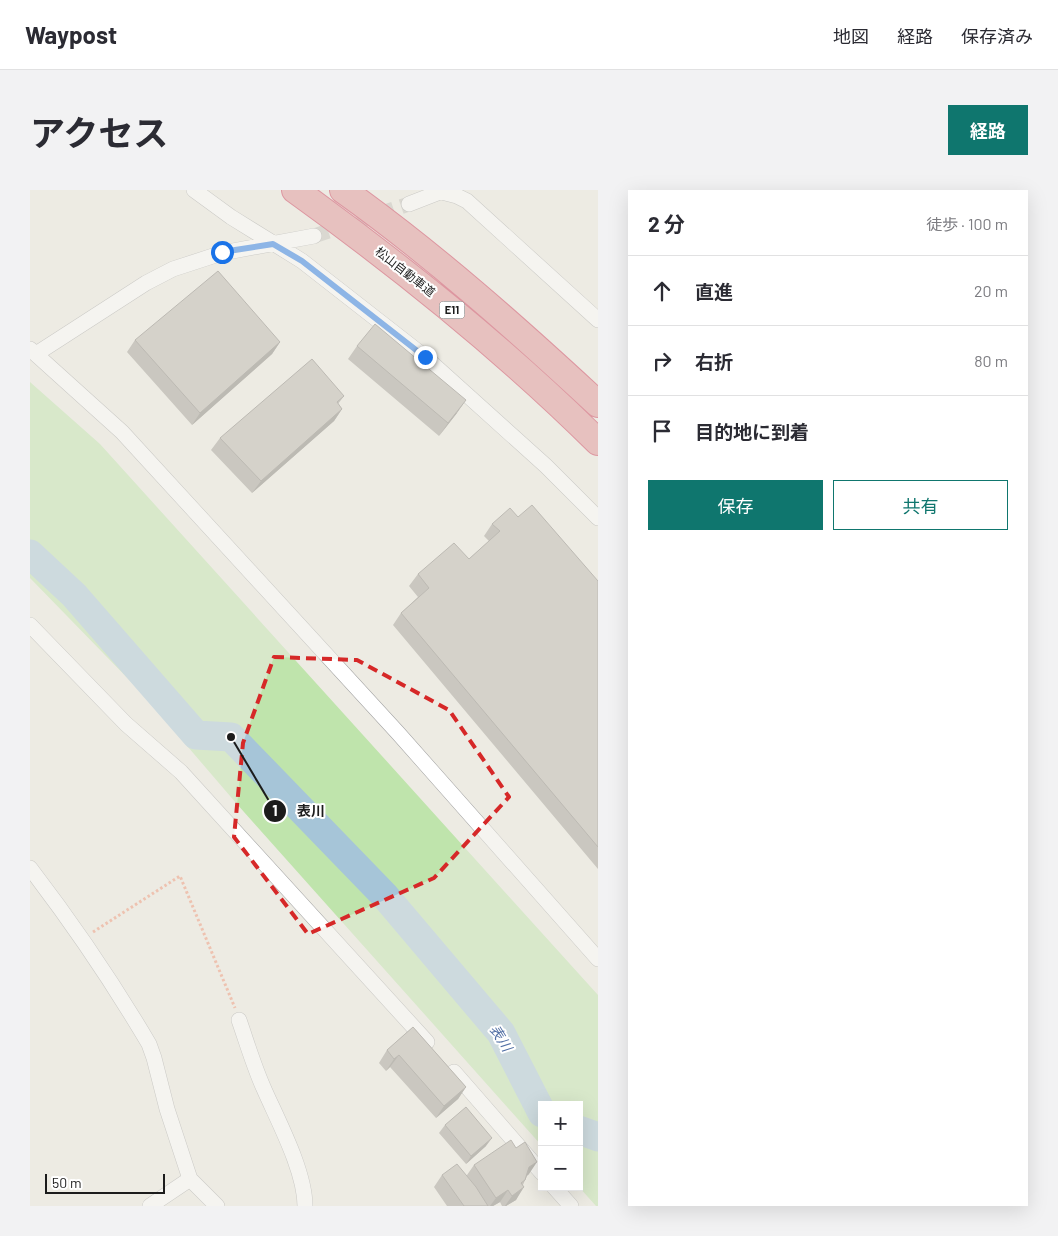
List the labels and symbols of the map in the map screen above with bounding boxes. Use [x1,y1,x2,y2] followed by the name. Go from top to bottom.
[211,241,234,264] route start
[373,244,438,299] street label: 松山自動車道
[440,302,464,318] road number: E11
[414,346,437,369] route end
[262,797,335,826] callout: 表川
[272,801,278,819] text: 1
[297,802,325,819] text: 表川
[487,1021,517,1056] water label: 表川
[45,1171,165,1194] scale bar

